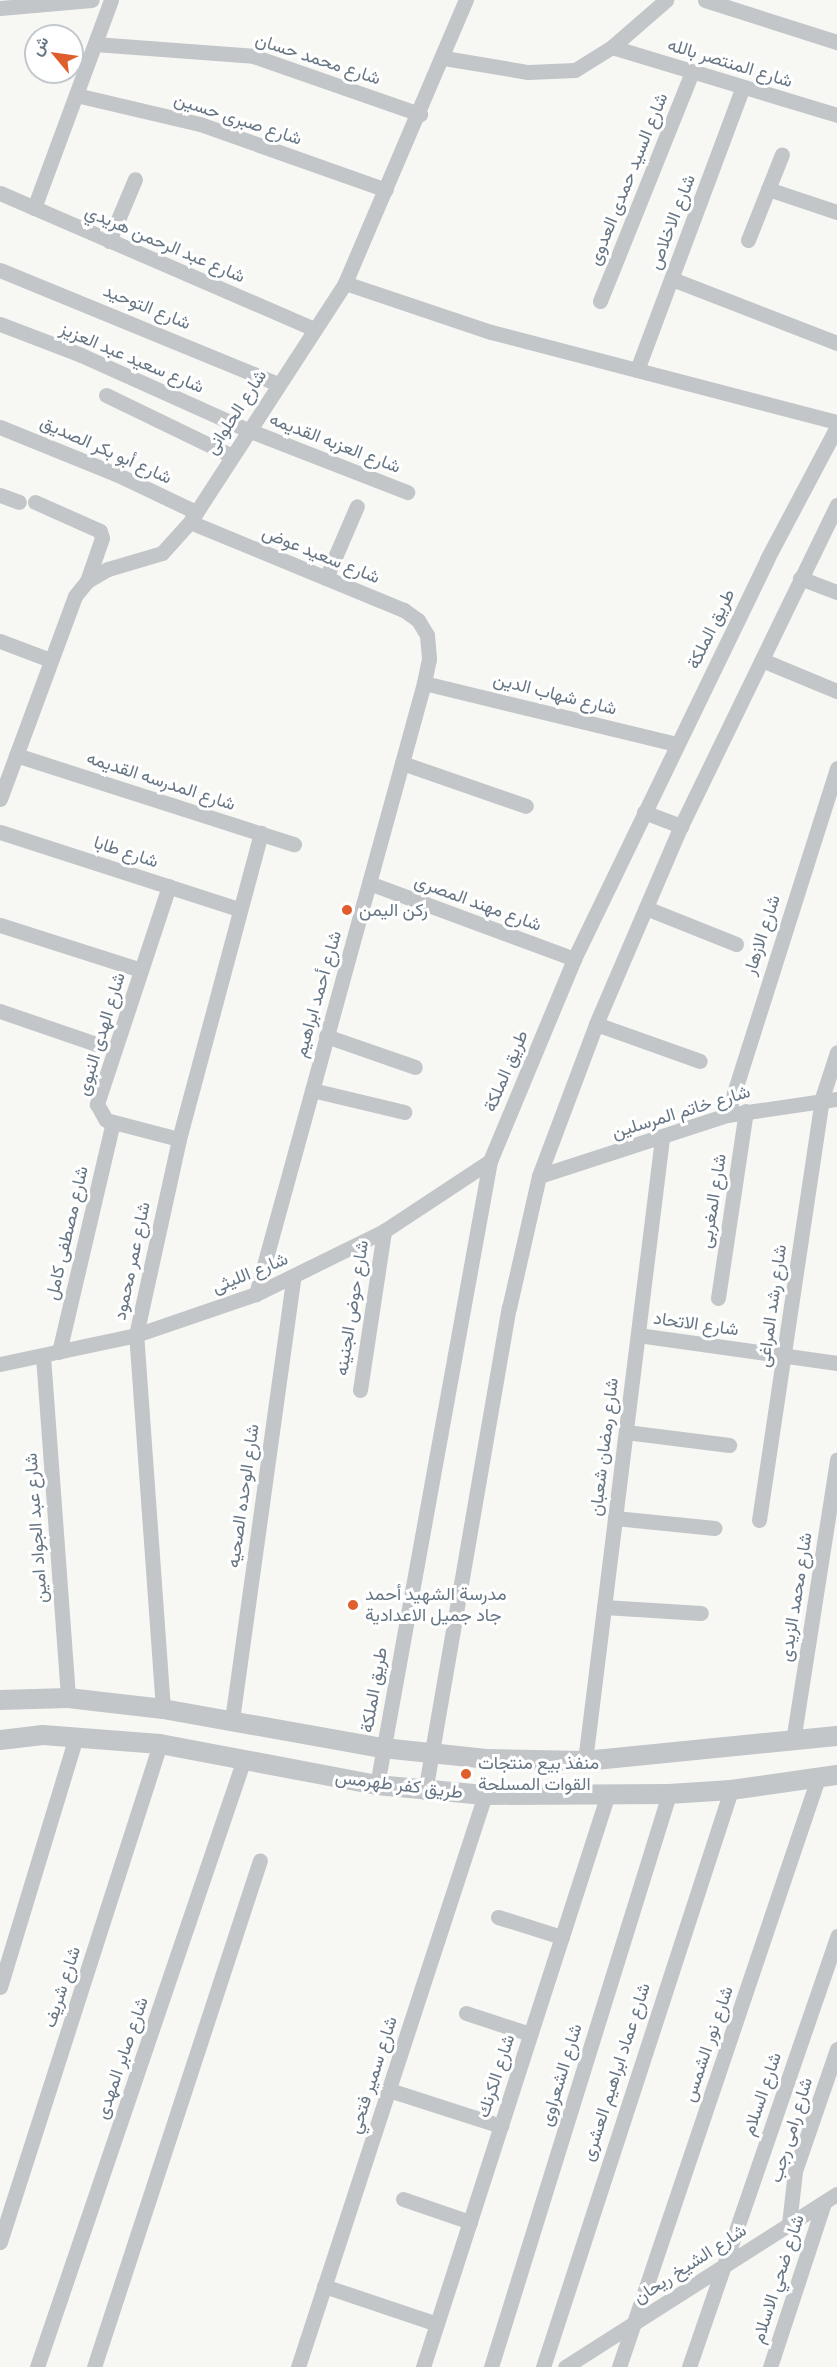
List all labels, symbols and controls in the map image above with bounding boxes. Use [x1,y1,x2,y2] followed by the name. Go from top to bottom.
[24,24,84,84] north arrow
[253,29,383,89] street label: شارع محمد حسان
[27,33,53,59] text: ش
[665,34,795,92] street label: شارع المنتصر بالله
[171,88,305,150] street label: شارع صبرى حسين
[583,90,673,268] street label: شارع السيد حمدى العدوى
[644,171,700,273] street label: شارع الاخلاص
[82,201,248,287] street label: شارع عبد الرحمن هريدي
[100,280,194,334] street label: شارع التوحيد
[57,318,207,398] street label: شارع سعيد عبد العزيز
[201,366,271,458] street label: شارع الحلوانى
[266,408,404,478] street label: شارع العزبه القديمه
[37,411,175,489] street label: شارع أبو بكر الصديق
[259,522,383,588] street label: شارع سعيد عوض
[682,585,740,673] street label: طريق الملكة
[491,668,619,720] street label: شارع شهاب الدين
[84,747,238,815] street label: شارع المدرسه القديمه
[91,831,161,873] street label: شارع طابا
[412,870,544,936] street label: شارع مهند المصرى
[739,892,785,978] street label: شارع الازهار
[359,899,428,921] place label: ركن اليمن
[340,903,354,917] marker: ركن اليمن
[290,928,346,1060] street label: شارع أحمد ابراهيم
[72,970,130,1098] street label: شارع الهدى النبوى
[479,1027,533,1115] street label: طريق الملكة
[609,1081,753,1143] street label: شارع خاتم المرسلين
[695,1152,731,1250] street label: شارع المغربى
[41,1164,93,1302] street label: شارع مصطفى كامل
[109,1200,155,1322] street label: شارع عمر محمود
[331,1239,373,1377] street label: شارع حوض الجنينه
[753,1243,791,1369] street label: شارع رشد المراغى
[209,1248,291,1298] street label: شارع الليثى
[652,1307,740,1341] street label: شارع الاتحاد
[585,1377,623,1517] street label: شارع رمضان شعبان
[222,1423,264,1569] street label: شارع الوحده الصحيه
[20,1452,52,1604] street label: شارع عبد الجواد امين
[775,1531,817,1663] street label: شارع محمد الزيدى
[365,1584,507,1626] place label: مدرسة الشهيد أحمد جاد جميل الاعدادية
[346,1598,360,1612] marker: مدرسة الشهيد أحمد جاد جميل الاعدادية
[356,1646,392,1734] street label: طريق الملكة
[478,1753,599,1796] place label: منفذ بيع منتجات القوات المسلحة
[334,1766,464,1804] street label: طريق كفر طهرمس
[459,1767,473,1781] marker: منفذ بيع منتجات القوات المسلحة
[39,1944,85,2030] street label: شارع شريف
[577,1980,655,2164] street label: شارع عماد ابراهيم العشرى
[678,1983,738,2105] street label: شارع نور الشمس
[91,1994,153,2122] street label: شارع صابر المهدى
[344,2014,402,2136] street label: شارع سمير فتحي
[535,2021,587,2129] street label: شارع الشعراوى
[472,2032,520,2120] street label: شارع الكرنك
[738,2050,786,2138] street label: شارع السلام
[765,2075,817,2185] street label: شارع رامى رجب
[747,2212,809,2346] street label: شارع ضحي الاسلام
[630,2220,750,2308] street label: شارع الشيخ ريحان

